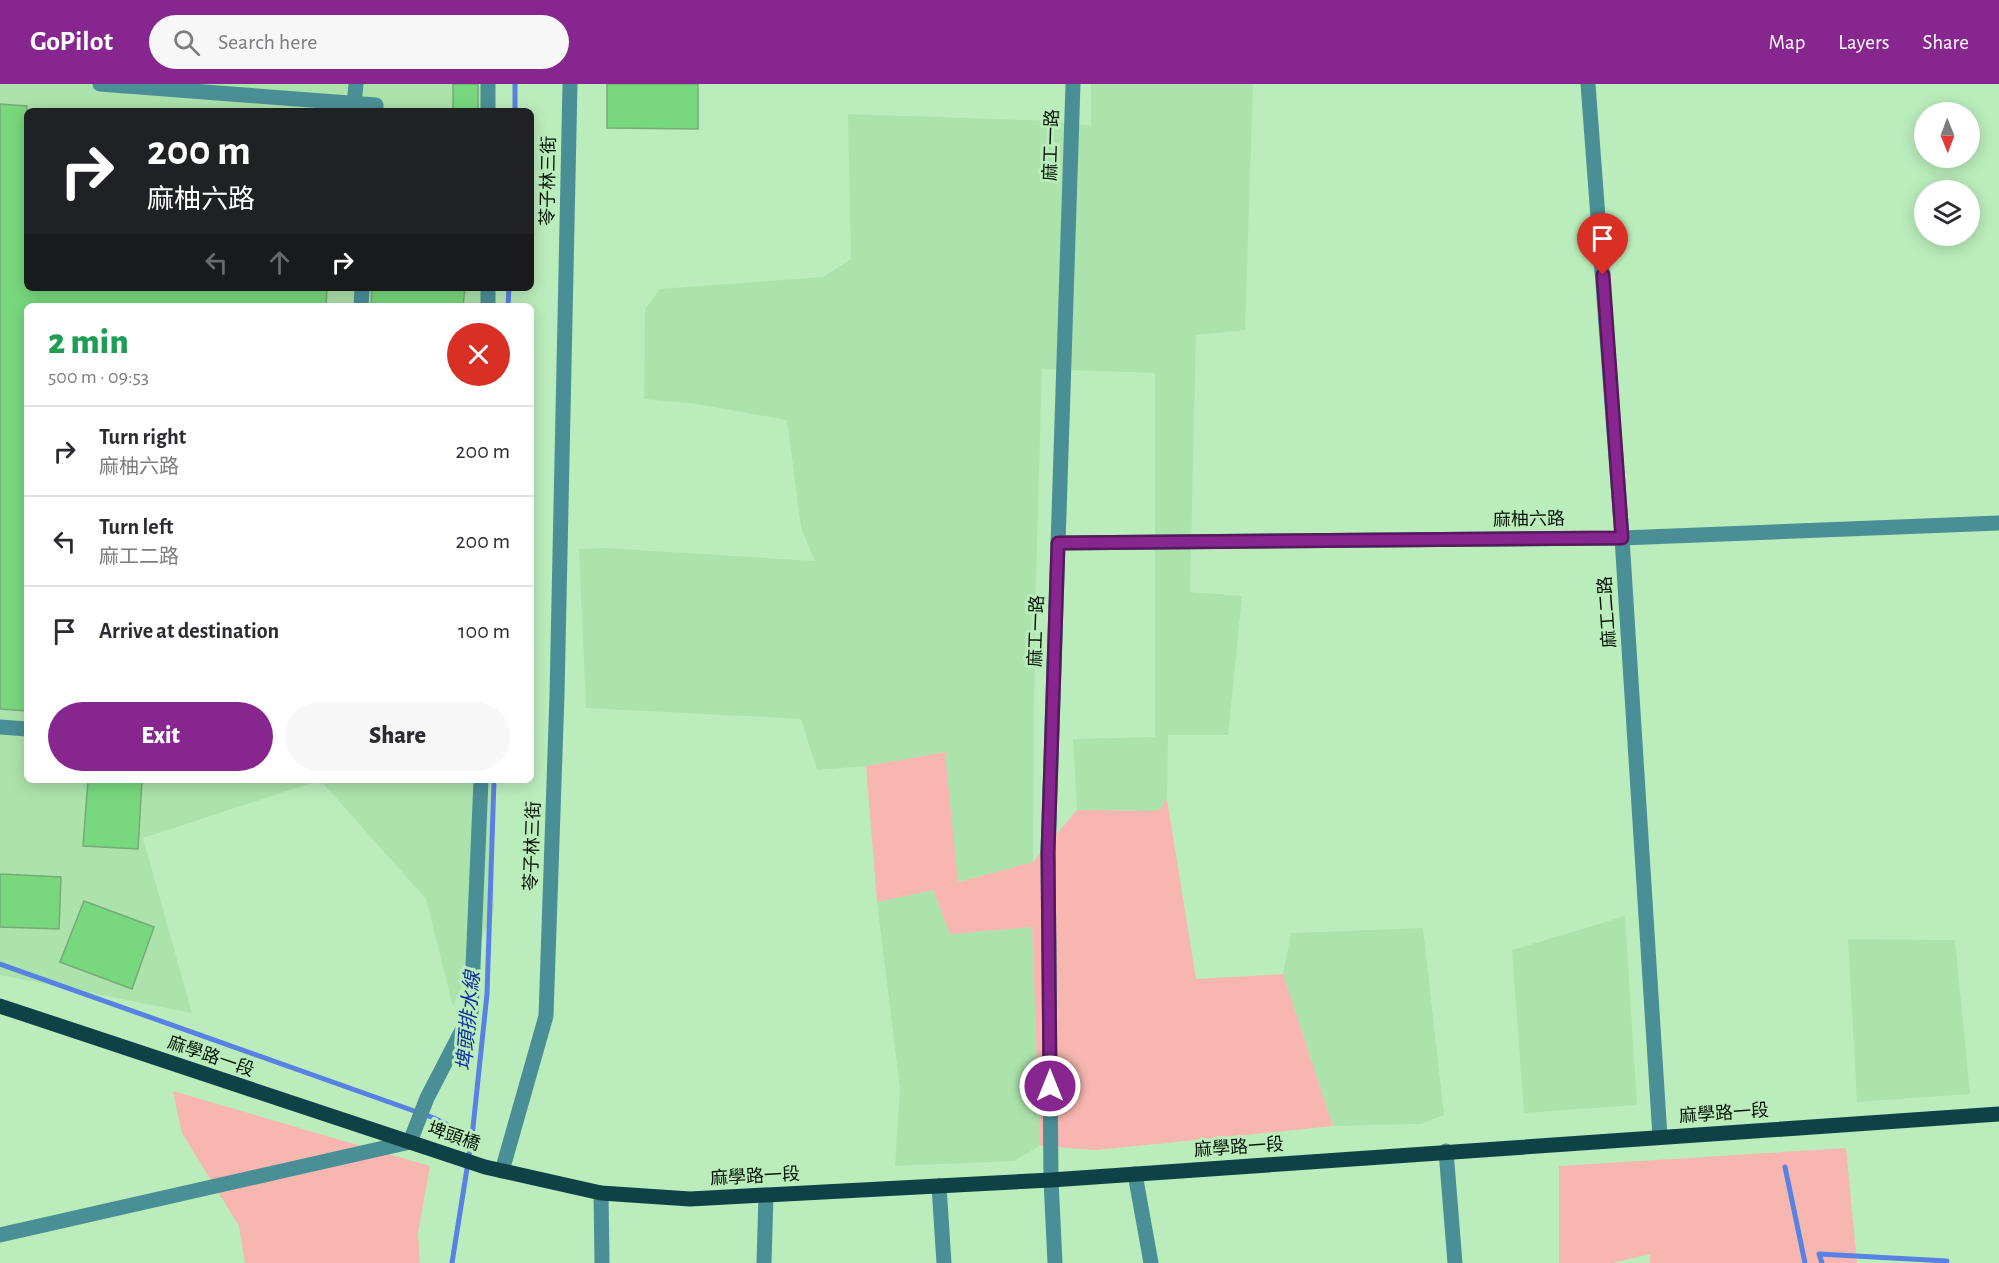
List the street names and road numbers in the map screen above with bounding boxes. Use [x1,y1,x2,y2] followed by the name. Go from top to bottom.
[1040,109,1062,181] street label: 麻工一路
[537,136,559,226] street label: 苓子林三街
[1493,508,1565,530] street label: 麻柚六路
[1595,575,1619,649] street label: 麻工二路
[1025,595,1047,667] street label: 麻工一路
[520,801,544,891] street label: 苓子林三街
[165,1032,257,1080] street label: 麻學路一段
[1678,1100,1770,1126] street label: 麻學路一段
[425,1118,483,1154] street label: 埤頭橋
[1193,1134,1285,1160] street label: 麻學路一段
[710,1164,800,1188] street label: 麻學路一段

